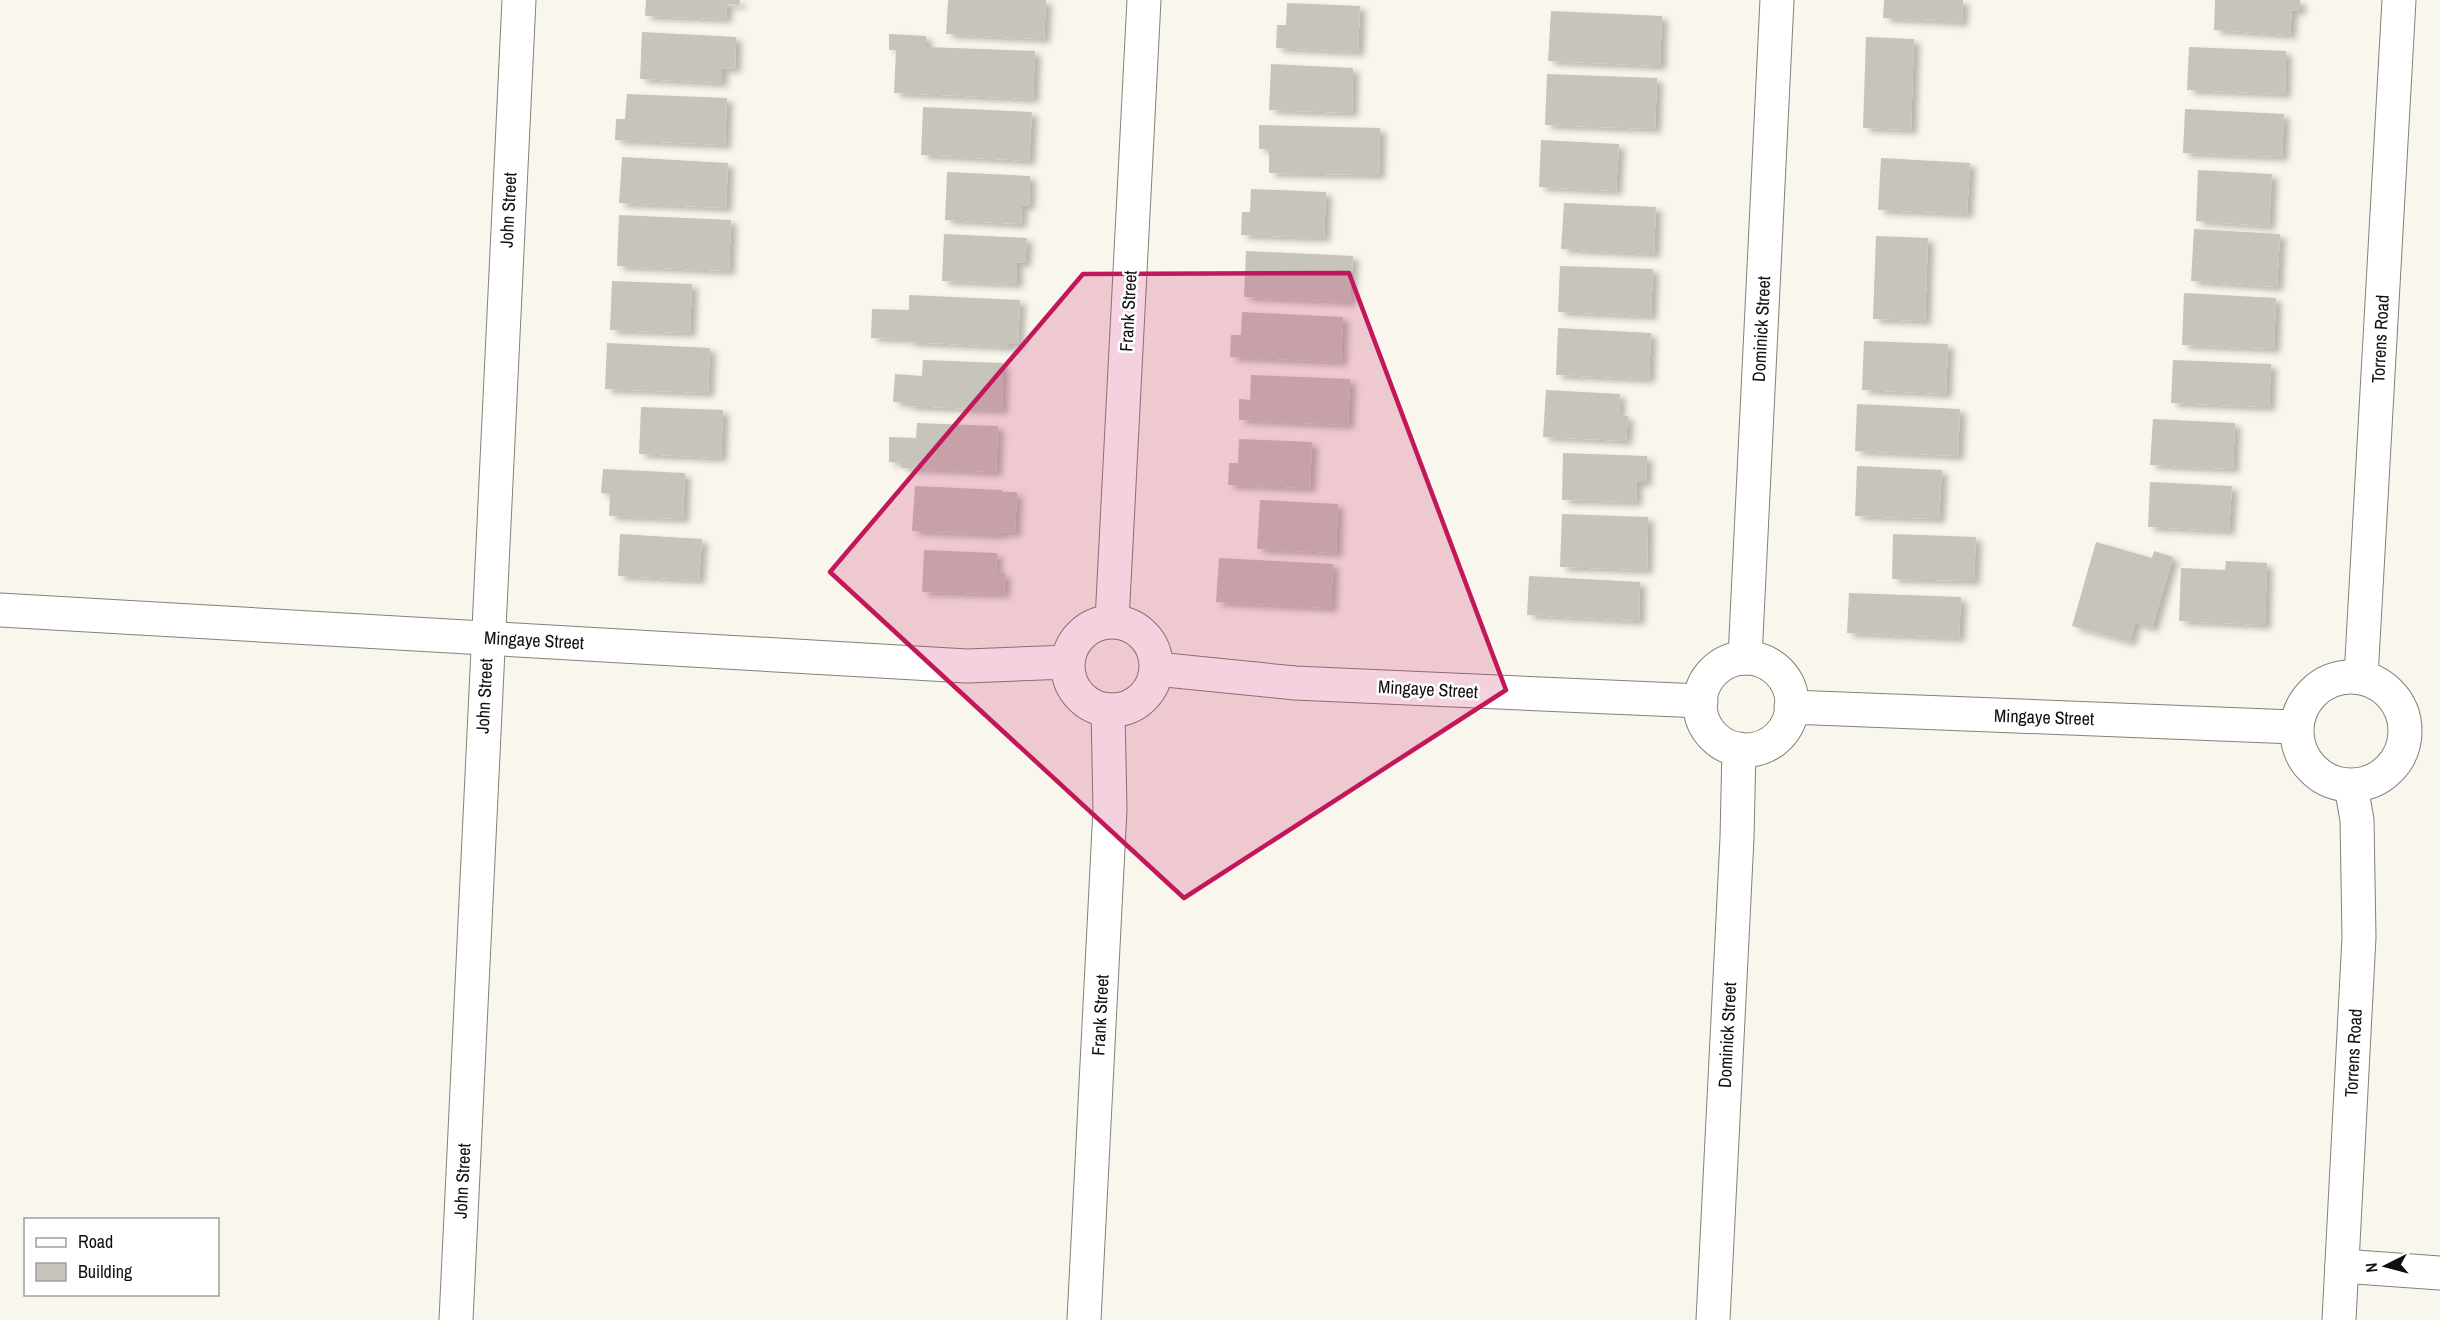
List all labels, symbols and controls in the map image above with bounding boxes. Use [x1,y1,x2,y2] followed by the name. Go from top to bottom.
[494,172,522,248] street label: John Street
[1113,270,1143,352] street label: Frank Street
[1746,276,1776,382] street label: Dominick Street
[2365,294,2395,384] street label: Torrens Road
[483,625,585,655] street label: Mingaye Street
[470,658,498,734] street label: John Street
[1377,674,1479,704] street label: Mingaye Street
[1994,703,2094,731] street label: Mingaye Street
[1085,974,1115,1056] street label: Frank Street
[1712,982,1742,1088] street label: Dominick Street
[2338,1008,2368,1098] street label: Torrens Road
[448,1143,476,1219] street label: John Street
[24,1218,219,1296] legend
[78,1229,113,1254] text: Road
[2356,1236,2416,1296] north arrow
[78,1259,133,1284] text: Building
[2360,1262,2383,1273] text: N

